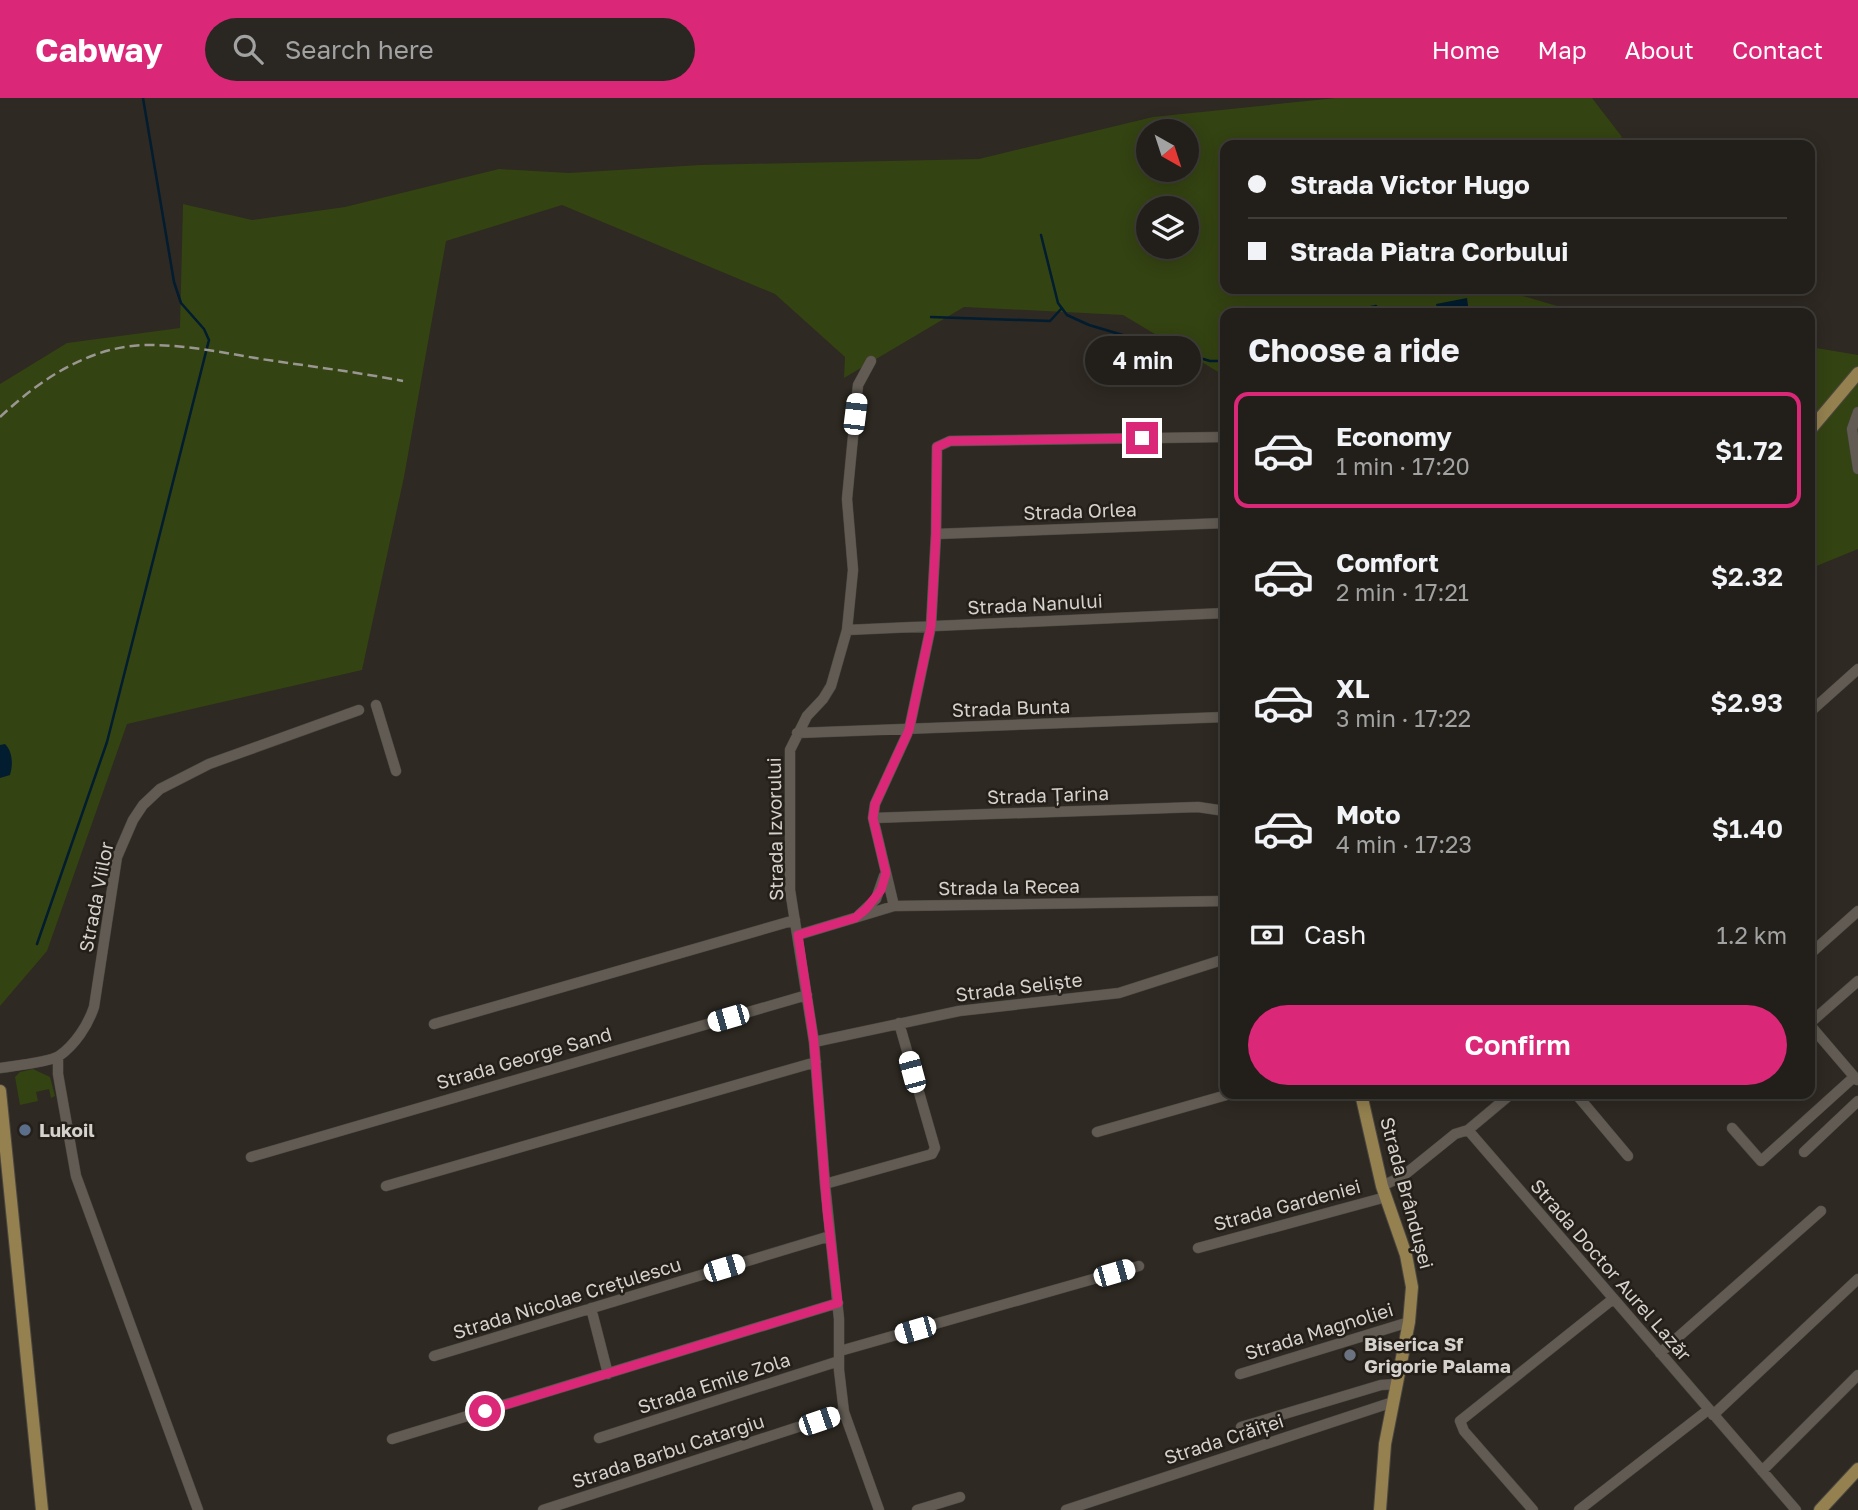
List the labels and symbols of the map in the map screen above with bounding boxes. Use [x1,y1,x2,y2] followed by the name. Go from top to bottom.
[1136,119,1199,182] north arrow
[1084,336,1200,386] callout: 4 min
[843,392,868,436] car
[1126,422,1158,454] route end
[1023,497,1137,524] street label: Strada Orlea
[967,588,1103,619] street label: Strada Nanului
[951,694,1071,721] street label: Strada Bunta
[762,757,787,901] street label: Strada Izvorului
[987,781,1109,809] street label: Strada Țarina
[74,839,118,954] street label: Strada Viilor
[938,874,1080,899] street label: Strada la Recea
[954,967,1084,1006] street label: Strada Seliște
[705,1002,752,1034] car
[434,1021,614,1094] street label: Strada George Sand
[897,1049,928,1095] car
[1376,1114,1439,1271] street label: Strada Brândușei
[39,1118,95,1141] place label: Lukoil
[17,1122,33,1138] marker: Lukoil
[1211,1174,1363,1235] street label: Strada Gardeniei
[1526,1174,1697,1366] street label: Strada Doctor Aurel Lazăr
[450,1252,684,1343] street label: Strada Nicolae Crețulescu
[701,1252,748,1284] car
[1091,1257,1138,1289] car
[1242,1297,1396,1364] street label: Strada Magnoliei
[892,1314,939,1346] car
[1364,1332,1511,1377] place label: Biserica Sf Grigorie Palama
[635,1347,793,1418] street label: Strada Emile Zola
[1342,1347,1358,1363] marker: Biserica Sf Grigorie Palama
[469,1395,501,1427] route start
[796,1404,843,1438] car
[1161,1408,1286,1469] street label: Strada Crăiței
[569,1409,767,1492] street label: Strada Barbu Catargiu

